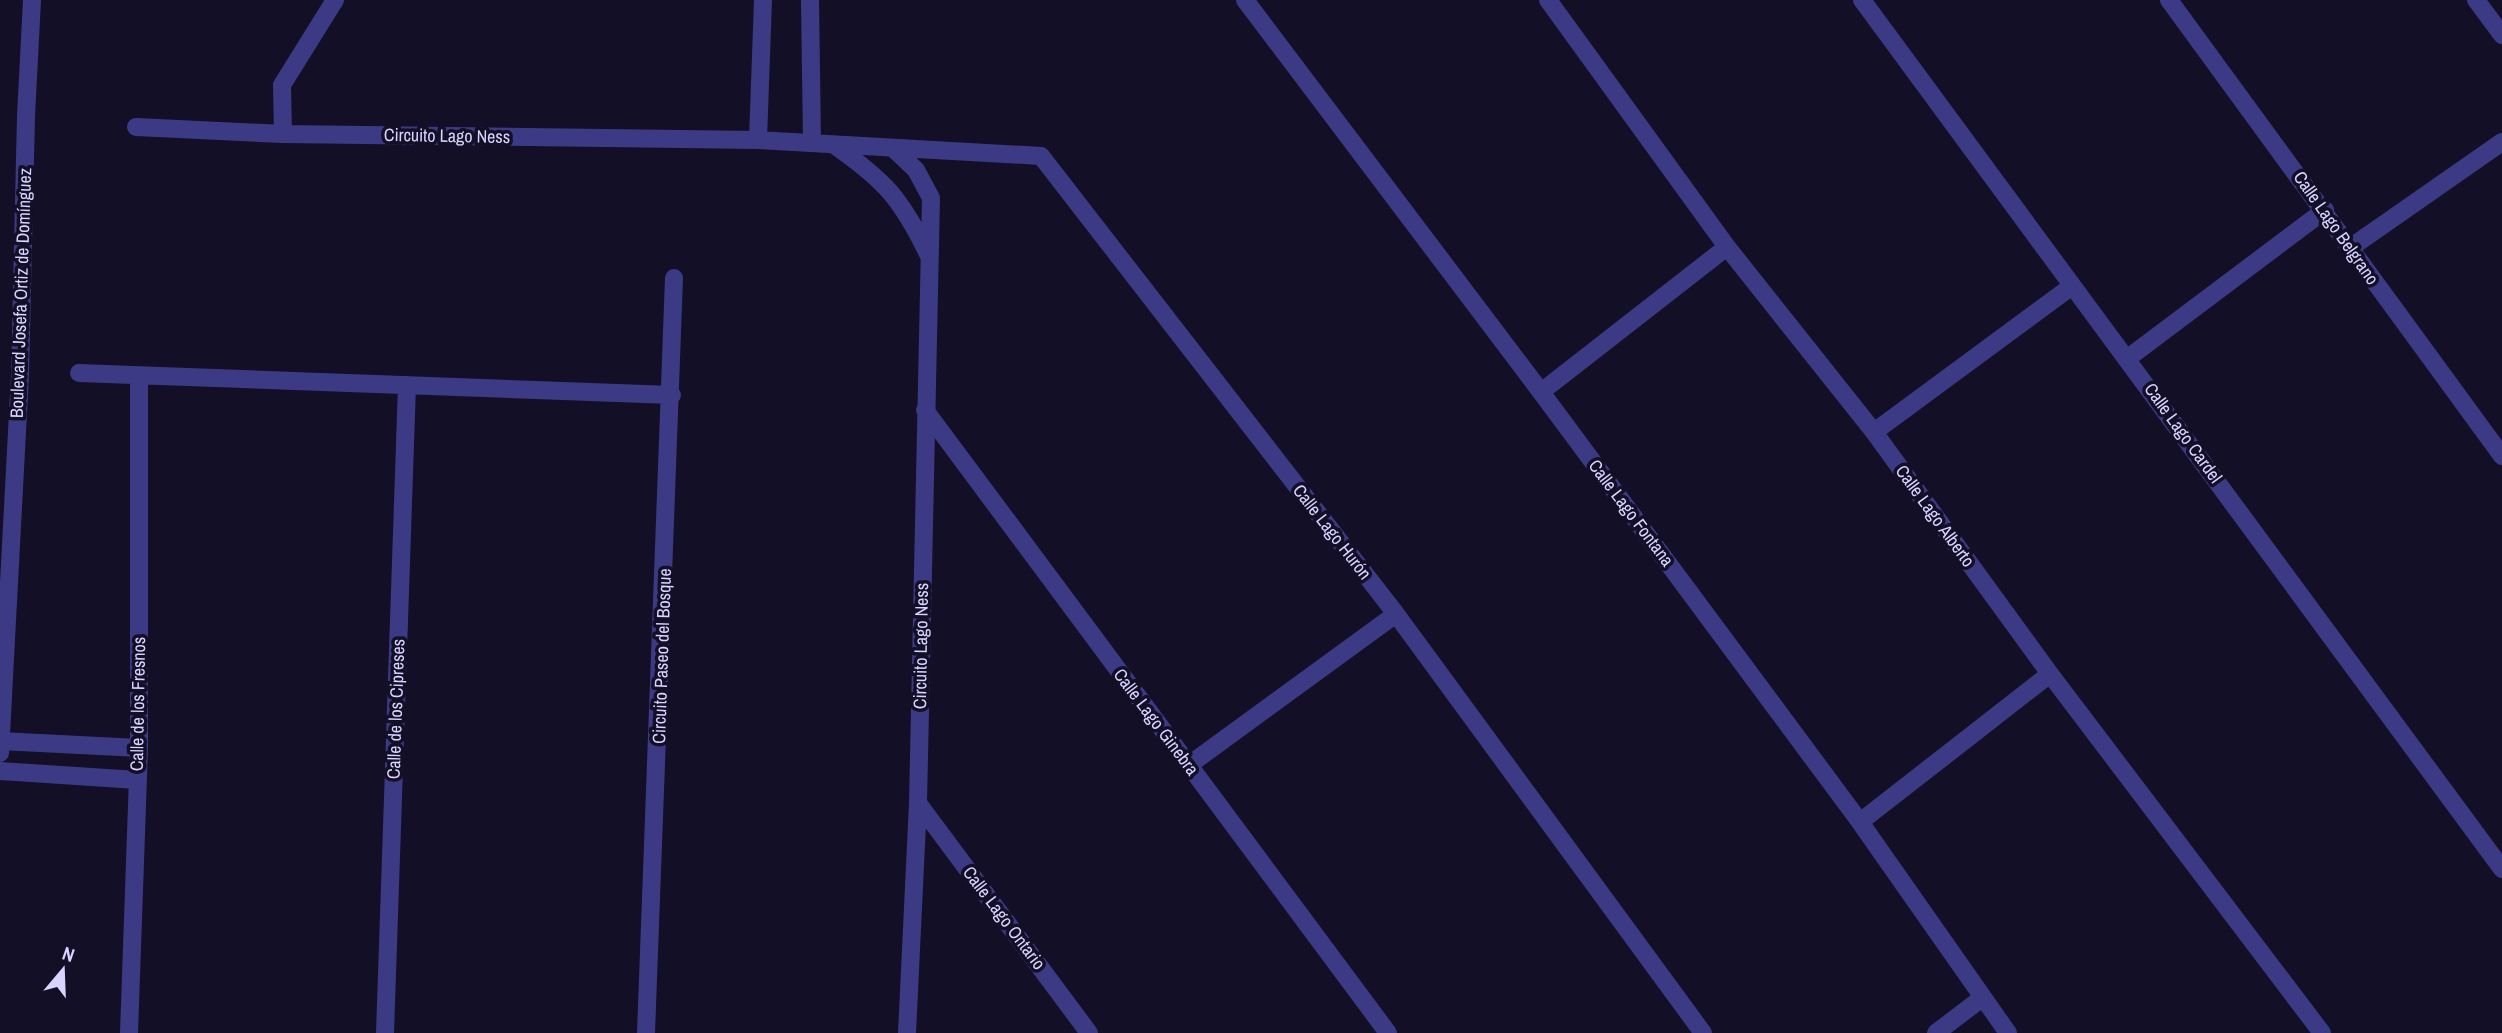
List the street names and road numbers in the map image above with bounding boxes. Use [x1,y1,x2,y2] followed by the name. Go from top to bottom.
[384,122,510,149] street label: Circuito Lago Ness
[2288,166,2385,290] street label: Calle Lago Belgrano
[4,167,37,418] street label: Boulevard Josefa Ortiz de Domínguez
[2139,378,2228,488] street label: Calle Lago Cardel
[1583,454,1680,571] street label: Calle Lago Fontana
[1890,460,1981,572] street label: Calle Lago Alberto
[1287,479,1378,585] street label: Calle Lago Hurón
[646,568,677,744] street label: Circuito Paseo del Bosque
[907,583,934,709] street label: Circuito Lago Ness
[124,637,151,771] street label: Calle de los Fresnos
[381,638,410,780] street label: Calle de los Cipreses
[1108,663,1205,780] street label: Calle Lago Ginebra
[957,861,1052,975] street label: Calle Lago Ontario

